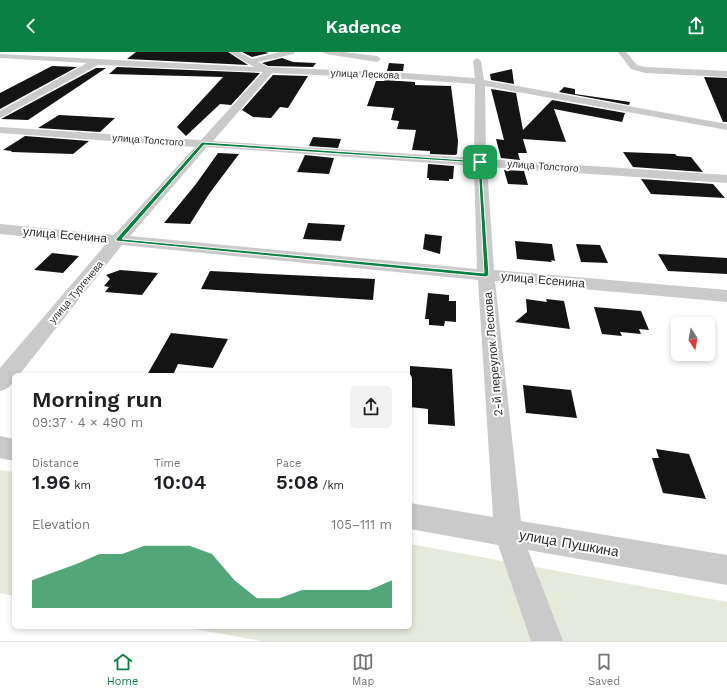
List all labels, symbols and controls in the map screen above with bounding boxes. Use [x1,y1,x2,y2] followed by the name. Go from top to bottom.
[20,15,42,37] icon: back
[685,15,707,37] icon: share
[326,16,401,37] text: Kadence
[330,67,400,81] street label: улица Лескова
[112,132,184,148] street label: улица Толстого
[463,145,497,179] pin
[469,151,491,173] icon: arrive
[507,158,579,174] street label: улица Толстого
[22,224,108,246] street label: улица Есенина
[47,258,105,325] street label: улица Тургенева
[500,269,586,291] street label: улица Есенина
[481,291,505,417] street label: 2-й переулок Лескова
[671,317,715,361] north arrow
[671,317,715,361] map controls
[350,386,392,428] button: share
[32,387,163,412] text: Morning run
[32,415,143,430] text: 09:37 · 4 × 490 m
[32,457,79,470] text: Distance
[154,457,180,470] text: Time
[276,457,301,470] text: Pace
[32,470,71,494] text: 1.96
[154,470,206,494] text: 10:04
[276,470,319,494] text: 5:08
[71,479,91,492] text: km
[319,479,344,492] text: /km
[32,517,90,532] text: Elevation
[331,517,392,532] text: 105–111 m
[518,526,620,560] street label: улица Пушкина
[107,651,138,688] tab: Home
[352,651,374,688] tab: Map
[588,651,620,688] tab: Saved

